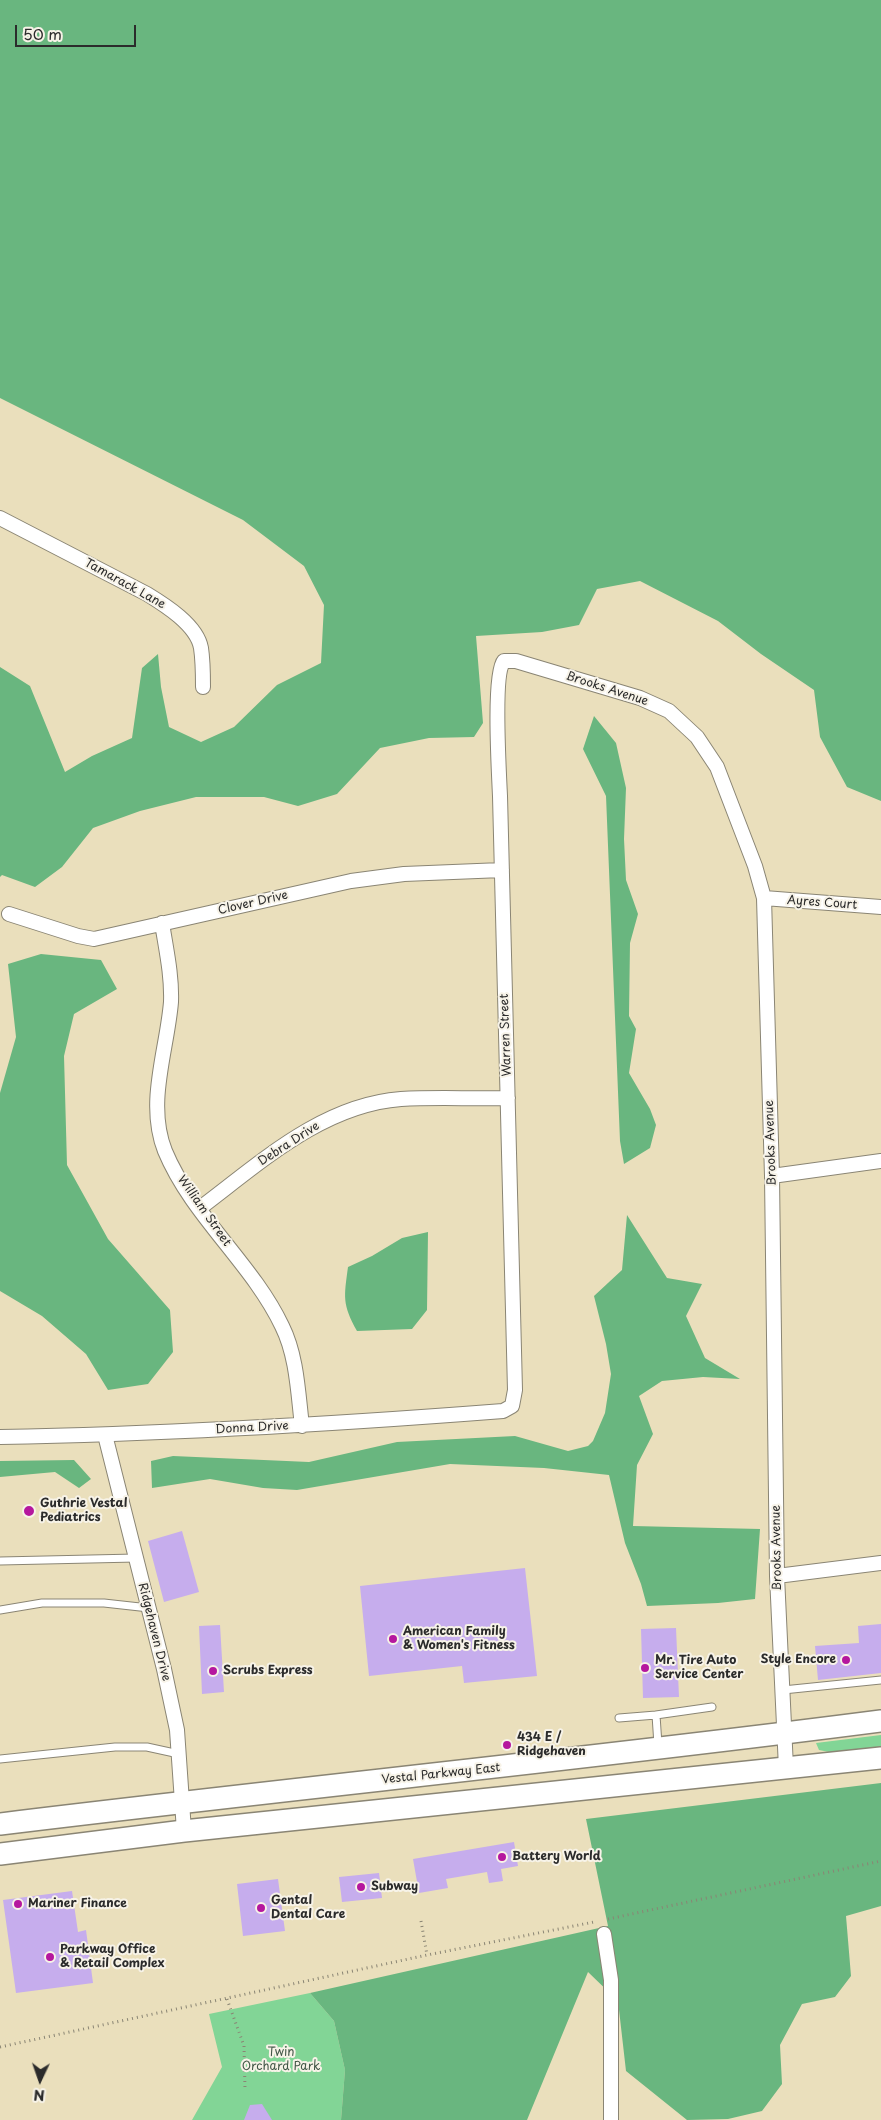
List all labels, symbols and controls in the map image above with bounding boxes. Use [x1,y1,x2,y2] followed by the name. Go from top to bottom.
[18,15,139,47] scale bar
[23,22,62,45] text: 50 m
[82,556,168,612] street label: Tamarack Lane
[564,669,650,709] street label: Brooks Avenue
[217,888,289,918] street label: Clover Drive
[787,893,857,913] street label: Ayres Court
[497,993,515,1077] street label: Warren Street
[762,1100,780,1186] street label: Brooks Avenue
[256,1119,322,1169] street label: Debra Drive
[174,1173,234,1249] street label: William Street
[215,1419,289,1437] street label: Donna Drive
[40,1497,127,1525] place label: Guthrie Vestal Pediatrics
[22,1504,36,1518] marker: Guthrie Vestal Pediatrics
[769,1505,785,1591] street label: Brooks Avenue
[135,1581,173,1683] street label: Ridgehaven Drive
[403,1625,515,1653] place label: American Family & Women's Fitness
[387,1633,399,1645] marker: American Family & Women's Fitness
[760,1653,836,1667] place label: Style Encore
[655,1654,743,1682] place label: Mr. Tire Auto Service Center
[840,1654,852,1666] marker: Style Encore
[639,1662,651,1674] marker: Mr. Tire Auto Service Center
[223,1664,313,1678] place label: Scrubs Express
[207,1665,219,1677] marker: Scrubs Express
[517,1731,586,1759] place label: 434 E / Ridgehaven
[501,1739,513,1751] marker: 434 E / Ridgehaven
[381,1761,501,1787] street label: Vestal Parkway East
[512,1850,601,1864] place label: Battery World
[496,1851,508,1863] marker: Battery World
[371,1880,418,1894] place label: Subway
[355,1881,367,1893] marker: Subway
[271,1894,345,1922] place label: Gental Dental Care
[28,1897,127,1911] place label: Mariner Finance
[12,1898,24,1910] marker: Mariner Finance
[255,1902,267,1914] marker: Gental Dental Care
[60,1943,165,1971] place label: Parkway Office & Retail Complex
[44,1951,56,1963] marker: Parkway Office & Retail Complex
[242,2046,320,2074] park label: Twin Orchard Park
[15,2055,65,2105] north arrow
[33,2085,45,2106] text: N

